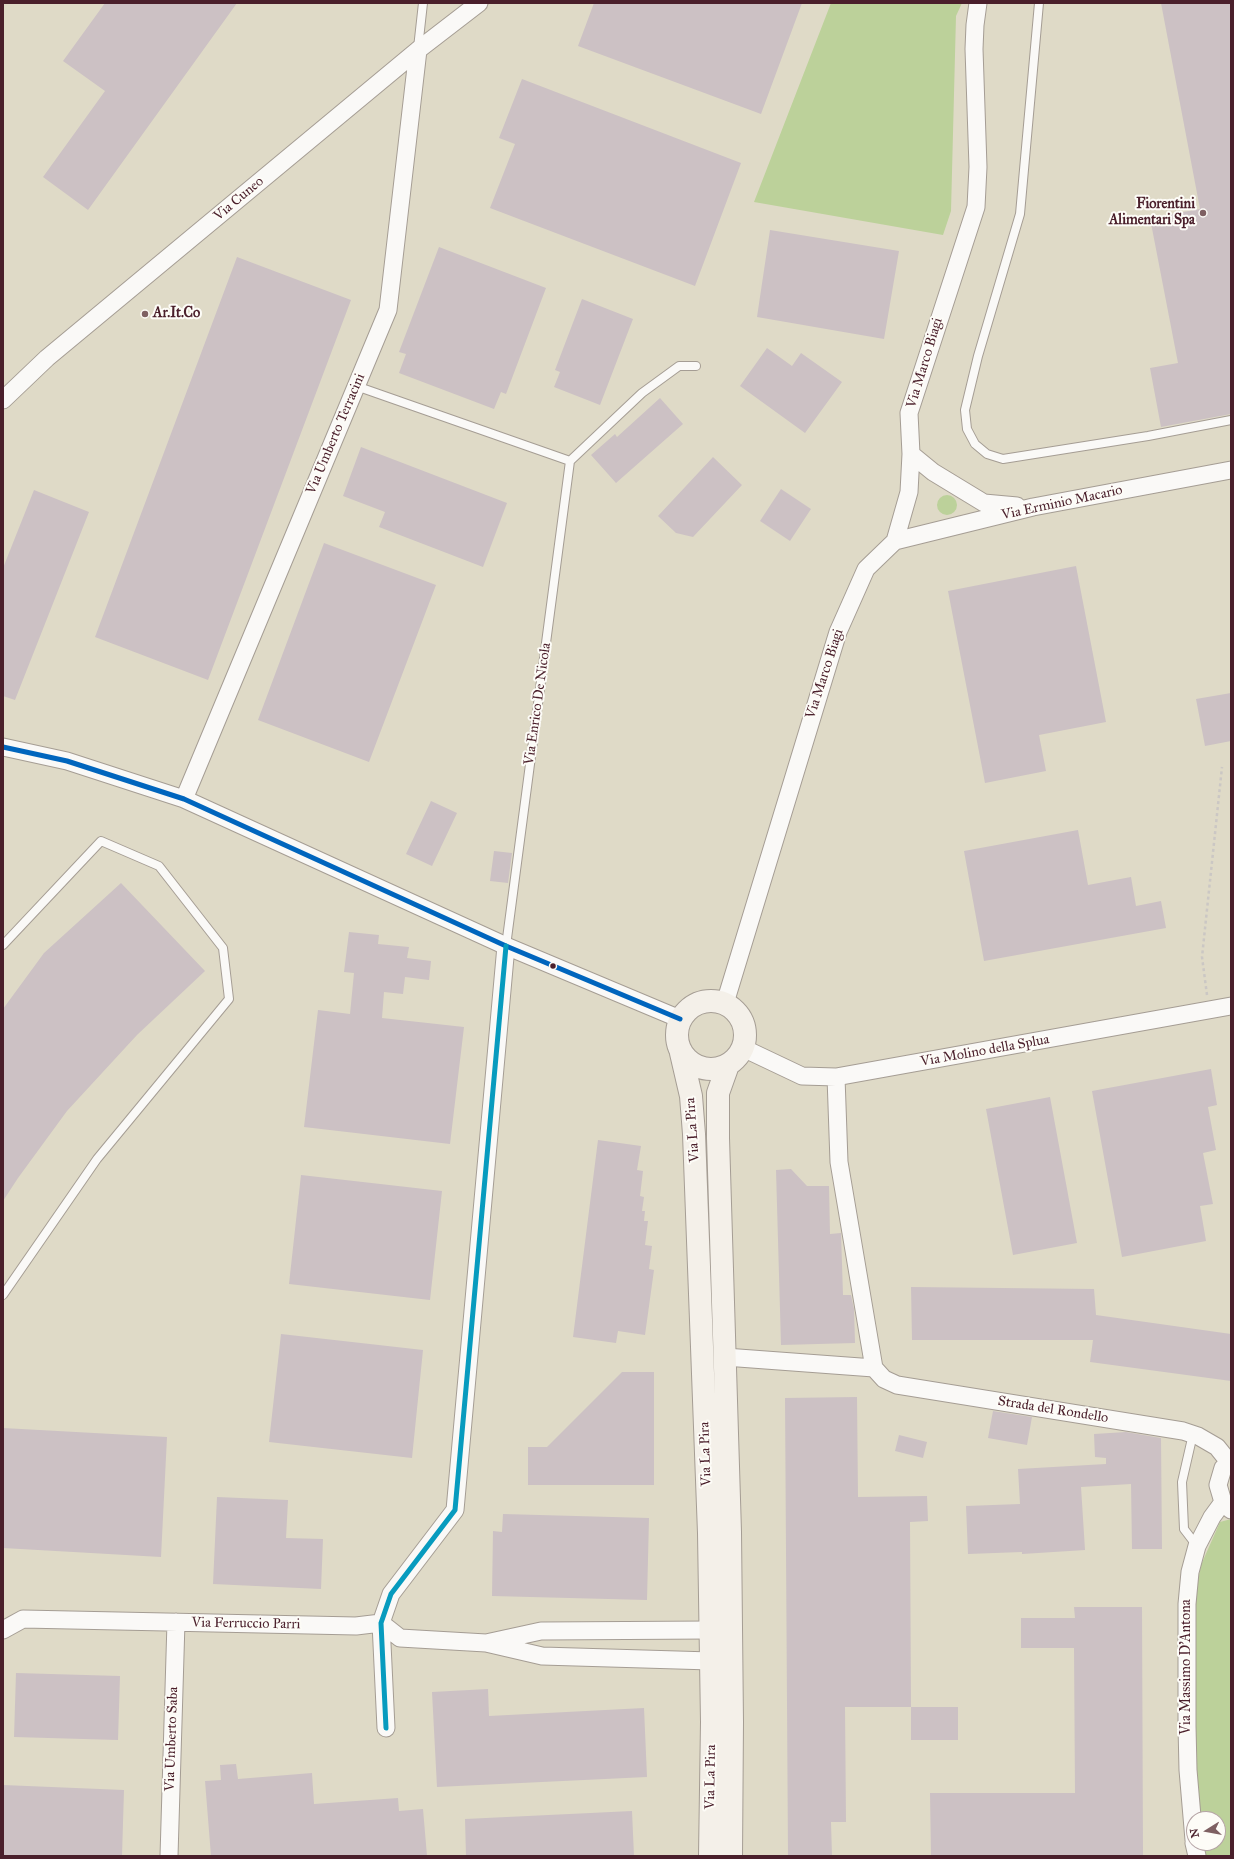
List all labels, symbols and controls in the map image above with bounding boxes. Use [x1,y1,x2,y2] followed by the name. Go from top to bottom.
[211,173,267,225] street label: Via Cuneo
[1109,197,1195,230] place label: Fiorentini Alimentari Spa
[1198,208,1208,218] marker: Fiorentini Alimentari Spa
[153,306,200,322] place label: Ar.It.Co
[140,309,150,319] marker: Ar.It.Co
[903,316,947,410] street label: Via Marco Biagi
[303,371,369,497] street label: Via Umberto Terracini
[1000,482,1124,524] street label: Via Erminio Macario
[803,627,847,721] street label: Via Marco Biagi
[521,642,555,766] street label: Via Enrico De Nicola
[548,961,558,971] unlabelled marker
[919,1031,1051,1071] street label: Via Molino della Splua
[682,1097,704,1163] street label: Via La Pira
[996,1393,1110,1427] street label: Strada del Rondello
[696,1421,716,1487] street label: Via La Pira
[1179,1599,1195,1735] street label: Via Massimo D'Antona
[191,1615,301,1633] street label: Via Ferruccio Parri
[162,1686,182,1792] street label: Via Umberto Saba
[702,1744,720,1810] street label: Via La Pira
[1186,1811,1226,1851] north arrow
[1187,1827,1202,1839] text: N

